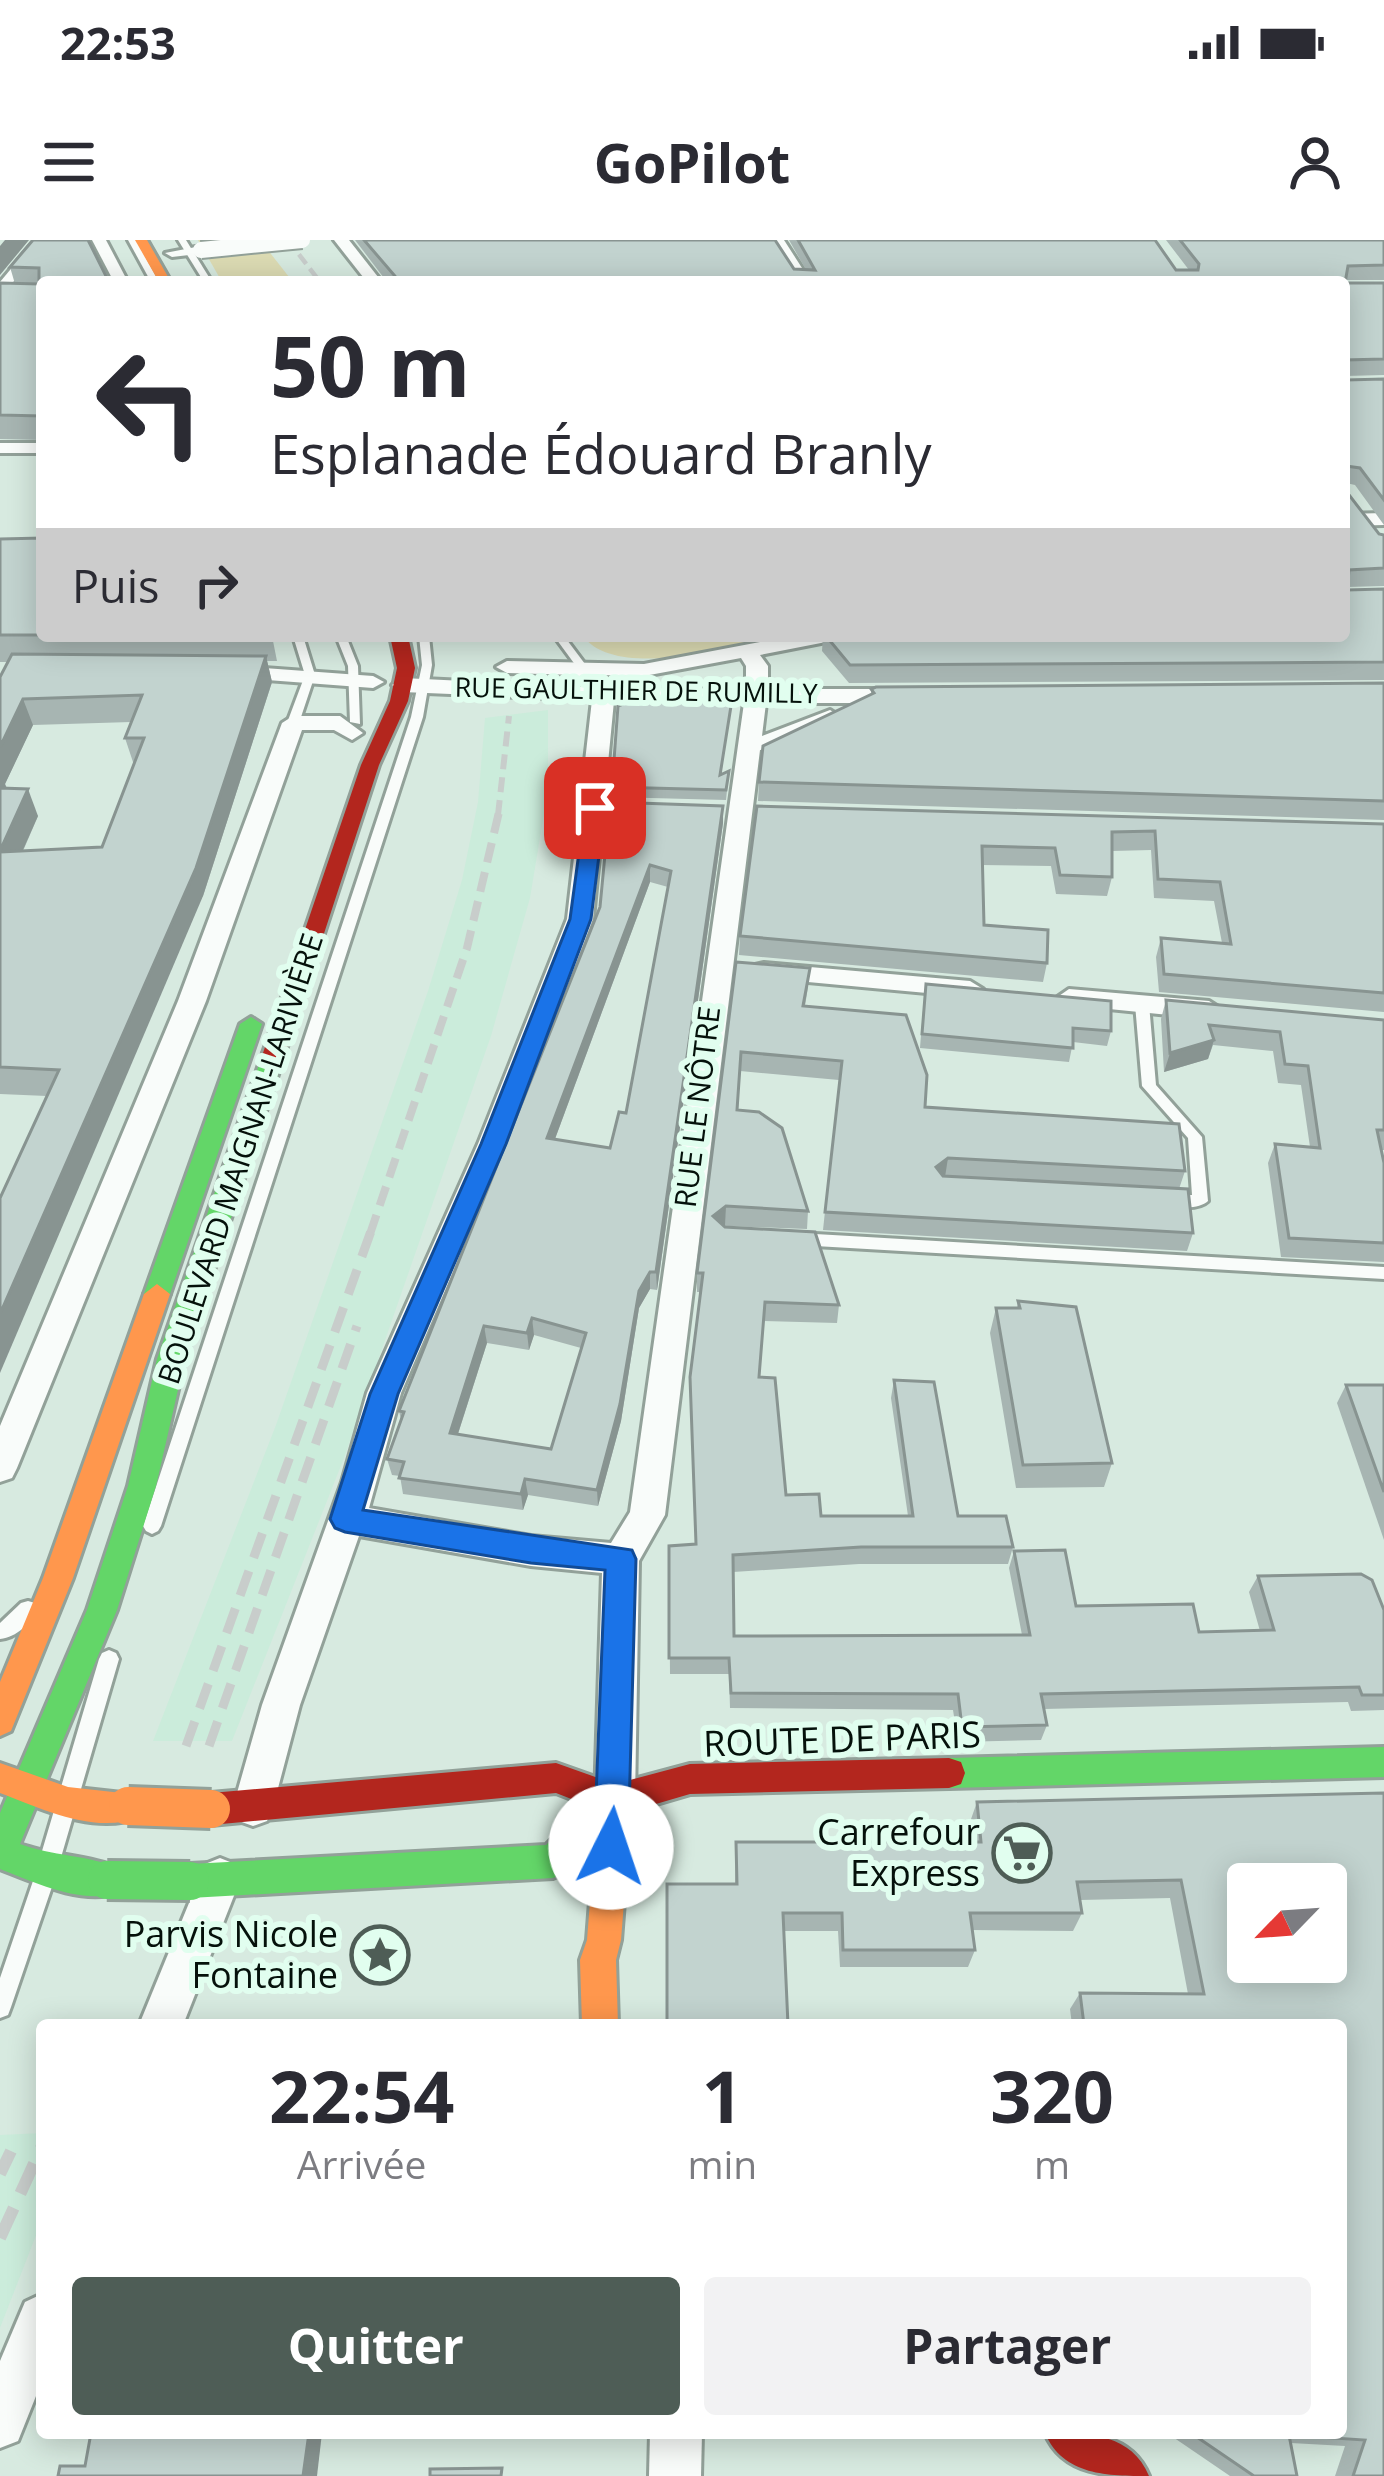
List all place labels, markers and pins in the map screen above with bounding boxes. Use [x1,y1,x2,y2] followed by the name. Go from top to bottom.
[544,757,646,859] pin
[817,1807,980,1897] place label: Carrefour Express
[991,1822,1053,1884] supermarket icon: Carrefour Express
[124,1909,338,1999] place label: Parvis Nicole Fontaine
[349,1924,411,1986] place icon: Parvis Nicole Fontaine

